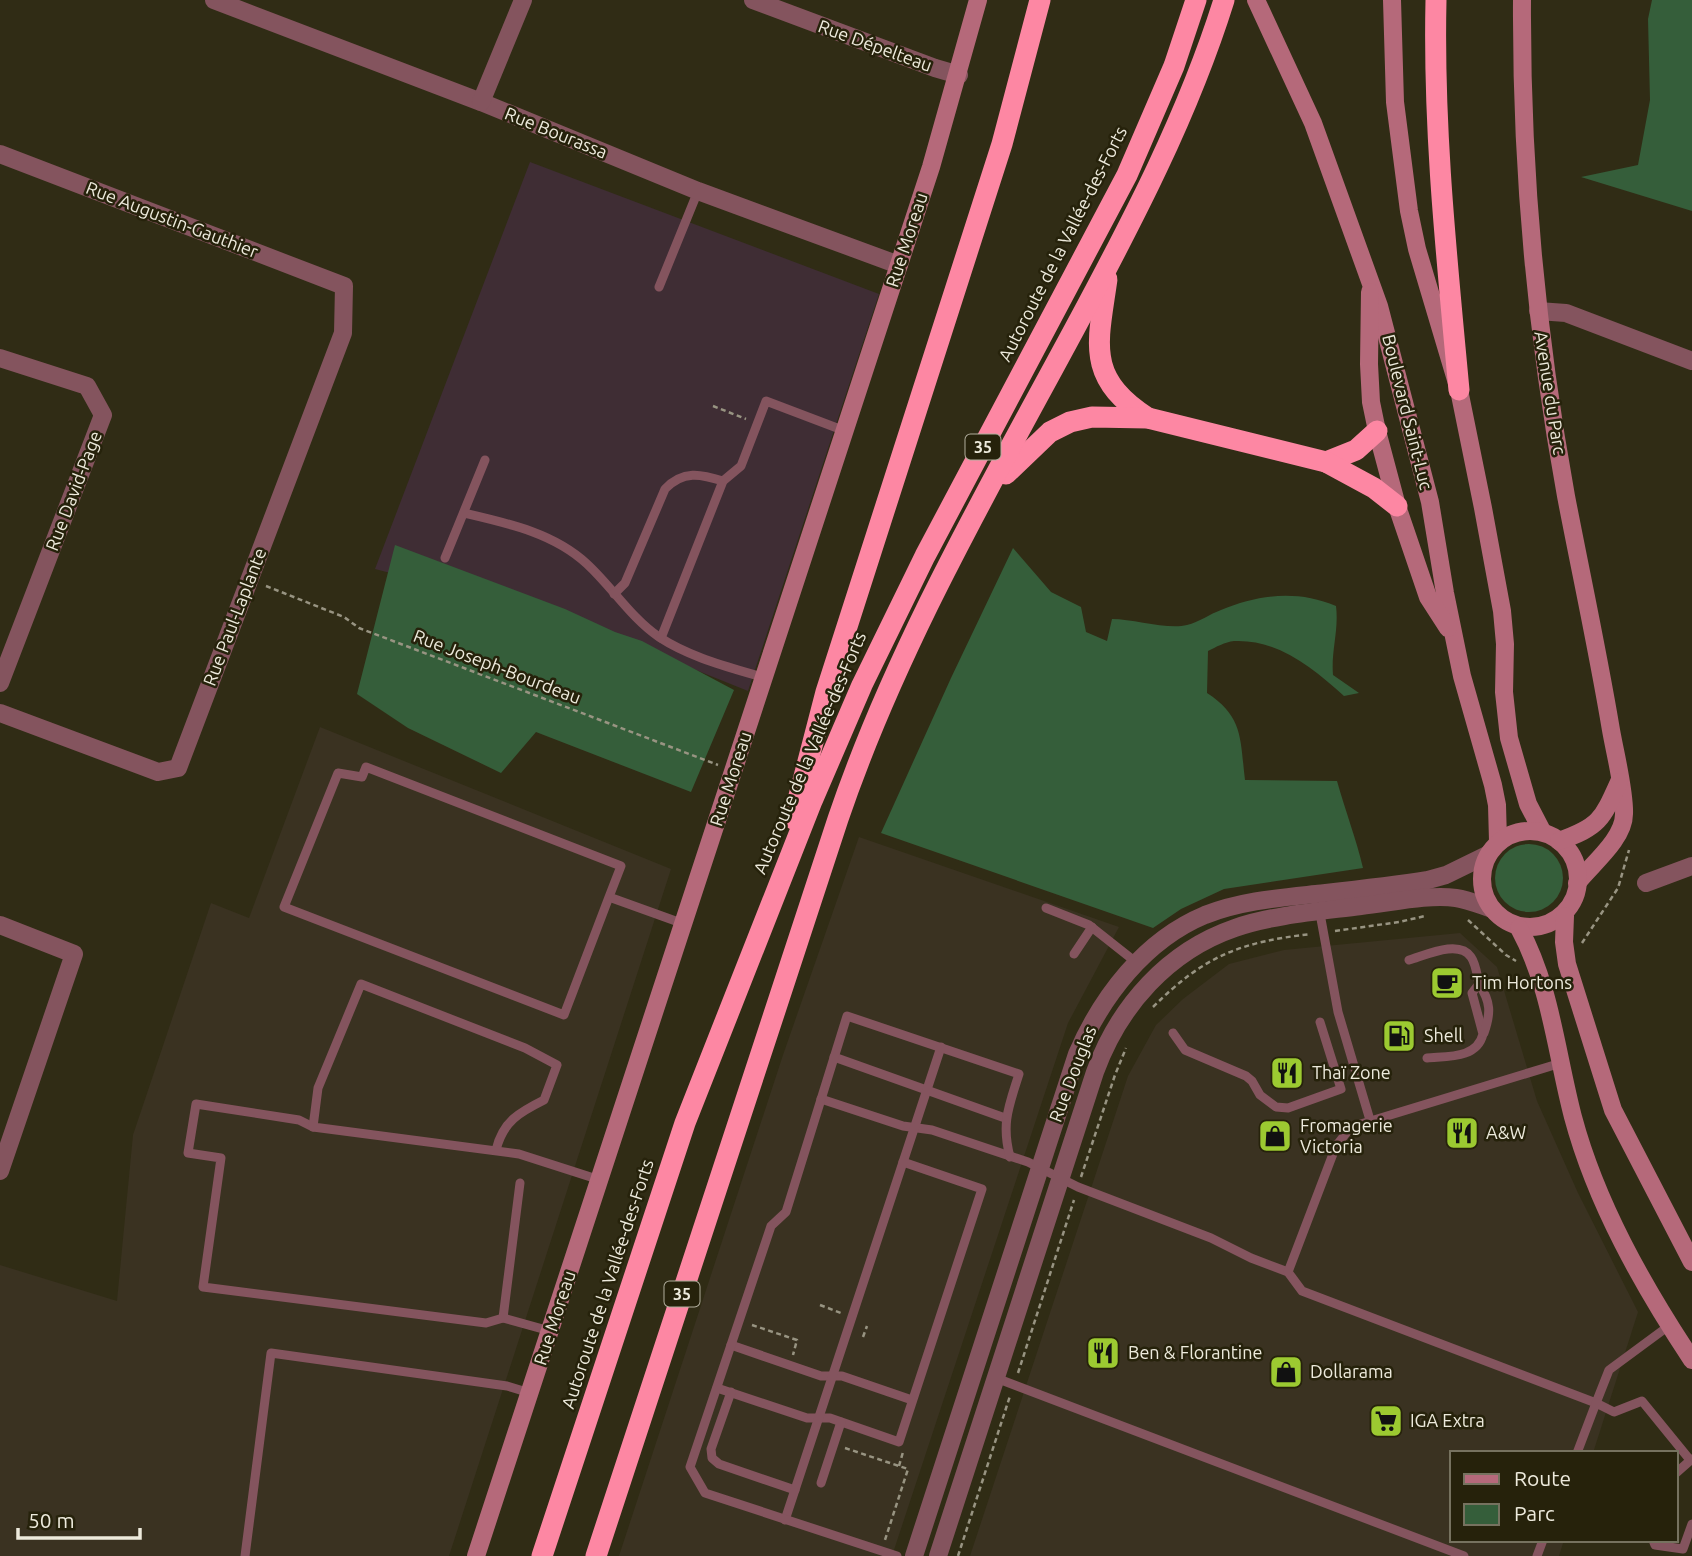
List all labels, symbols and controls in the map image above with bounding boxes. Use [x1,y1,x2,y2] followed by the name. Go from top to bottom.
[816,15,935,75] street label: Rue Dépelteau
[502,102,611,162] street label: Rue Bourassa
[994,123,1130,364] street label: Autoroute de la Vallée-des-Forts
[83,177,261,261] street label: Rue Augustin-Gauthier
[881,190,931,289] street label: Rue Moreau
[1531,330,1571,456] street label: Avenue du Parc
[1379,332,1437,491] street label: Boulevard Saint-Luc
[41,428,105,553] street label: Rue David-Page
[965,434,1000,460] road number: 35
[199,545,270,688] street label: Rue Paul-Laplante
[411,625,584,707] street label: Rue Joseph-Bourdeau
[749,628,869,877] street label: Autoroute de la Vallée-des-Forts
[705,729,755,828] street label: Rue Moreau
[1428,964,1466,1002] cafe icon: Tim Hortons
[1472,972,1572,992] place label: Tim Hortons
[1380,1017,1418,1055] fuel station icon: Shell
[1045,1023,1100,1124] street label: Rue Douglas
[1424,1025,1463,1045] place label: Shell
[1268,1054,1306,1092] restaurant icon: Thaï Zone
[1312,1062,1391,1082] place label: Thaï Zone
[1443,1114,1481,1152] restaurant icon: A&W
[1300,1115,1393,1156] place label: Fromagerie Victoria
[1256,1117,1294,1155] shop icon: Fromagerie Victoria
[1486,1122,1526,1142] place label: A&W
[557,1156,657,1411] street label: Autoroute de la Vallée-des-Forts
[529,1268,579,1367] street label: Rue Moreau
[664,1282,700,1306] road number: 35
[1084,1334,1122,1372] restaurant icon: Ben & Florantine
[1128,1342,1262,1362] place label: Ben & Florantine
[1267,1353,1305,1391] shop icon: Dollarama
[1310,1361,1393,1381] place label: Dollarama
[1367,1402,1405,1440] supermarket icon: IGA Extra
[1410,1410,1485,1430] place label: IGA Extra
[1450,1451,1678,1542] legend
[1514,1466,1571,1490] text: Route
[18,1496,140,1540] scale bar
[1514,1501,1555,1525] text: Parc
[28,1508,75,1532] text: 50 m

